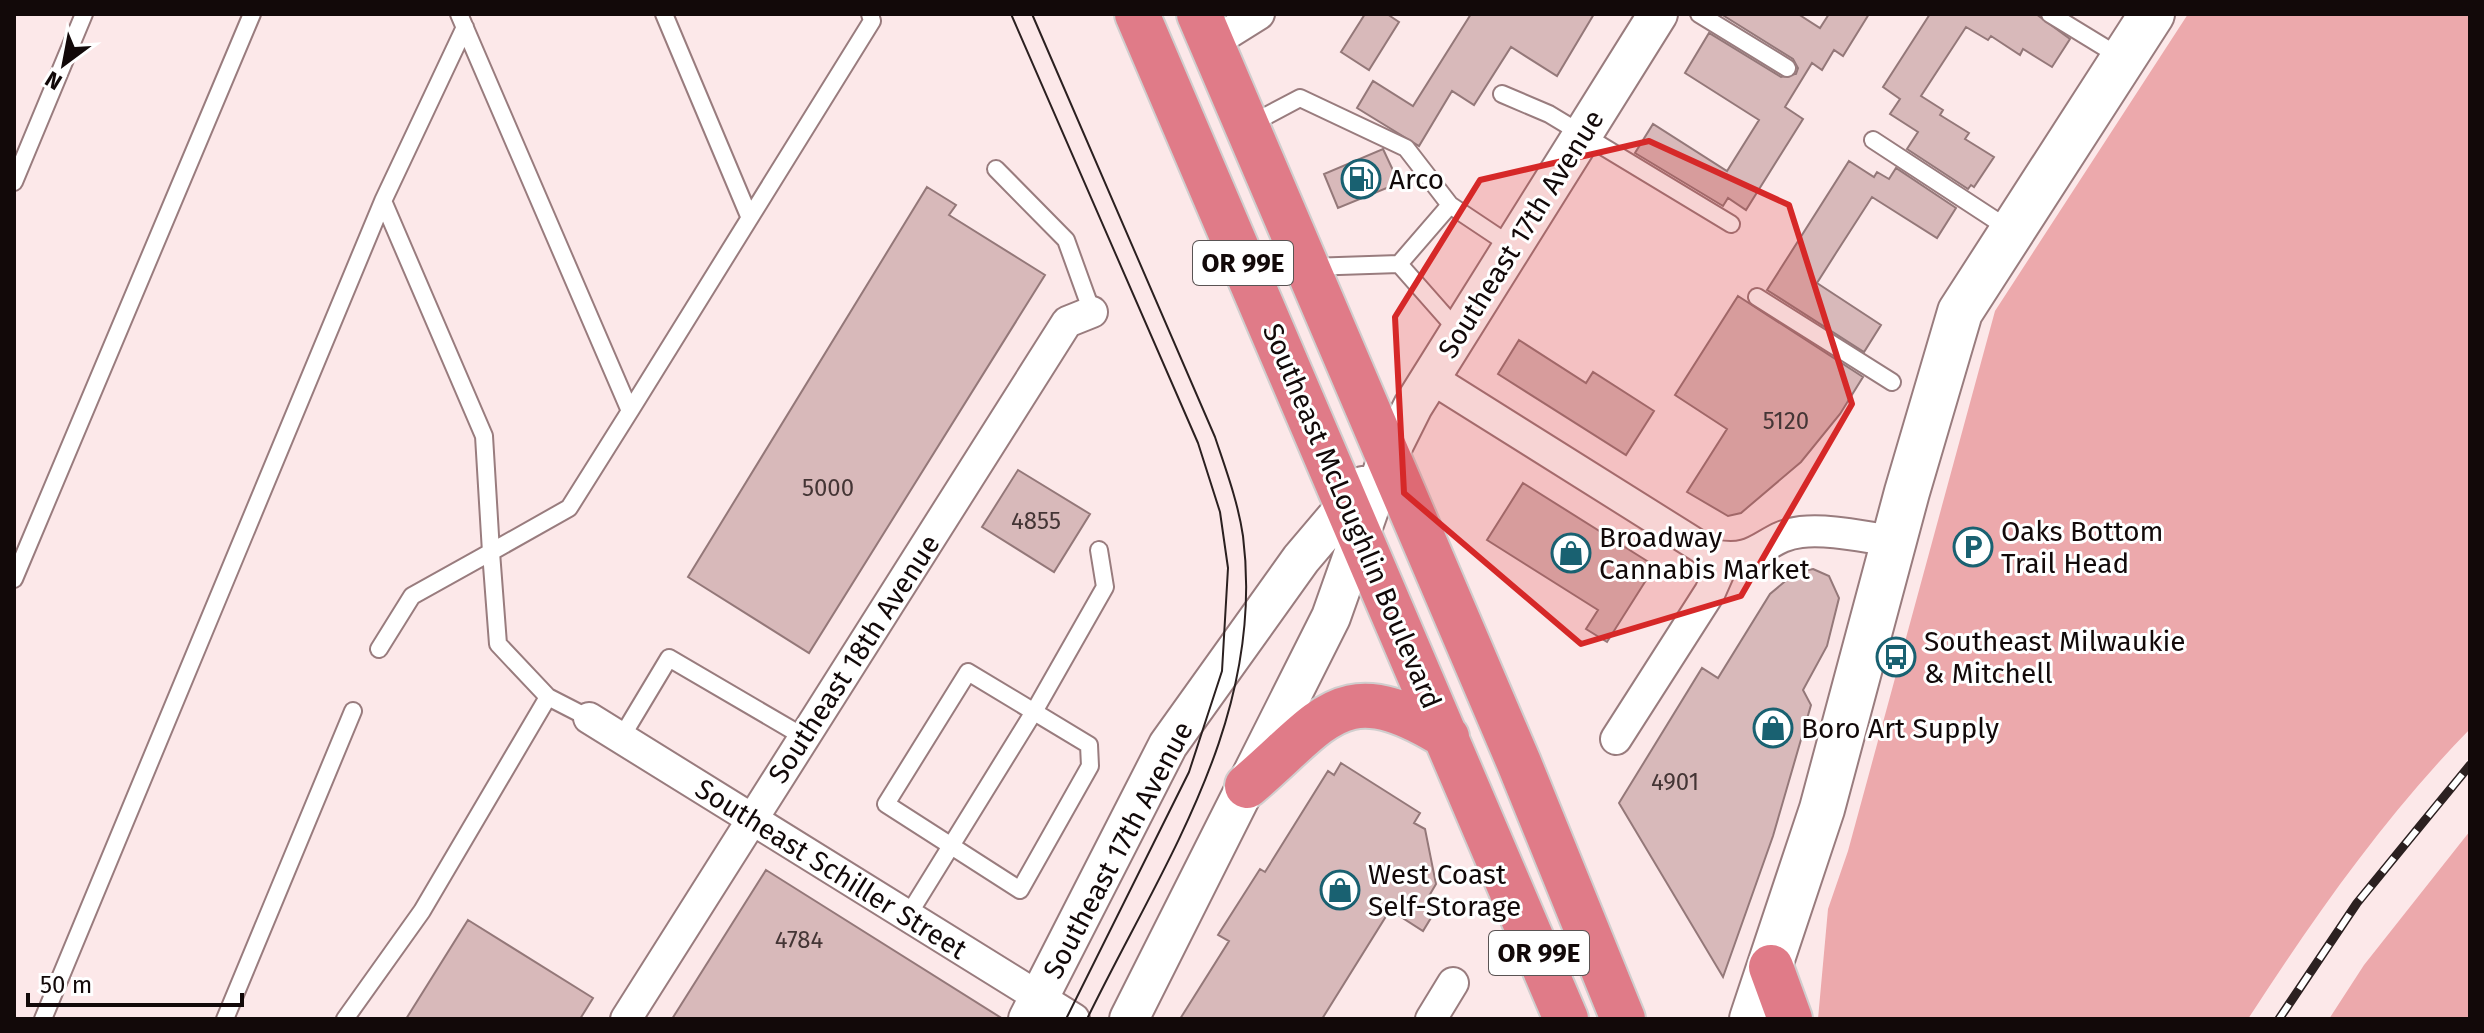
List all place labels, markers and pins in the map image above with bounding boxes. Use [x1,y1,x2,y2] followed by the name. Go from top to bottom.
[1340,158,1382,200] fuel station icon: Arco
[1389,163,1444,196] place label: Arco
[2001,515,2164,580] place label: Oaks Bottom Trail Head
[1599,521,1811,586] place label: Broadway Cannabis Market
[1952,526,1994,568] parking icon: Oaks Bottom Trail Head
[1550,532,1592,574] shop icon: Broadway Cannabis Market
[1924,625,2186,690] place label: Southeast Milwaukie & Mitchell
[1875,636,1917,678] bus stop icon: Southeast Milwaukie & Mitchell
[1752,707,1794,749] shop icon: Boro Art Supply
[1801,712,1999,745] place label: Boro Art Supply
[1368,858,1521,923] place label: West Coast Self-Storage
[1319,869,1361,911] shop icon: West Coast Self-Storage

